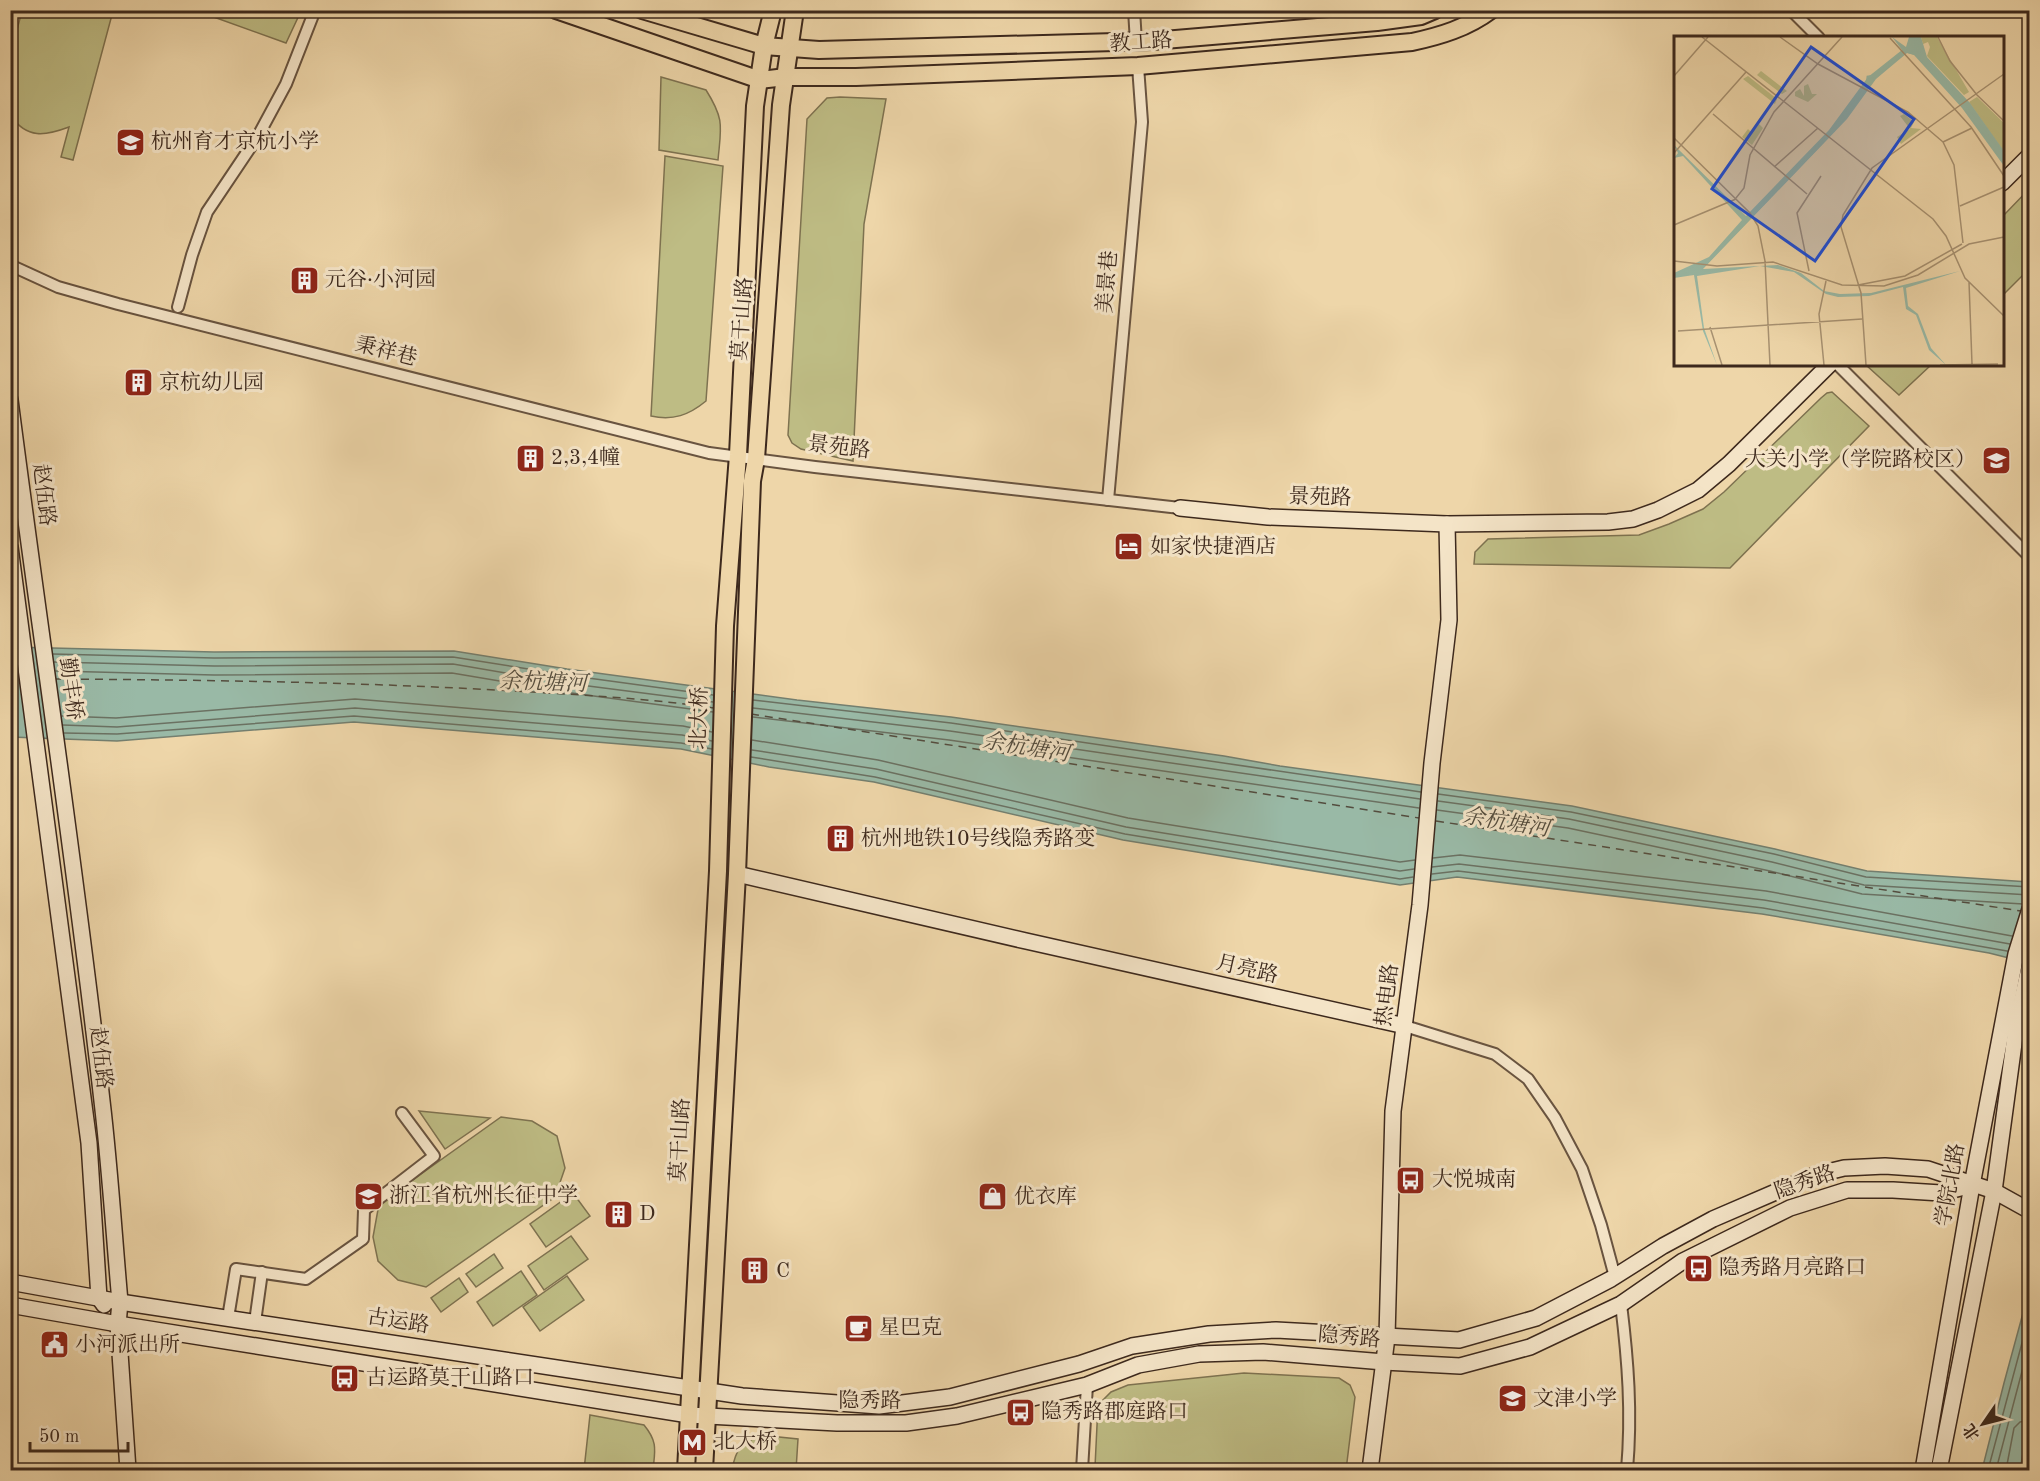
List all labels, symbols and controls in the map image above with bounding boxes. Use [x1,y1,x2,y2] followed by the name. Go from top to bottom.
[1109,28,1173,56] street label: 教工路
[1674,36,2004,366] inset map
[114,126,146,158] school or university icon: 杭州育才京杭小学
[151,130,319,153] place label: 杭州育才京杭小学
[1093,250,1121,314] street label: 美景巷
[288,264,320,296] building icon: 元谷·小河园
[325,268,436,291] place label: 元谷·小河园
[728,276,756,362] street label: 莫干山路
[353,332,420,370] street label: 秉祥巷
[122,367,154,399] building icon: 京杭幼儿园
[159,371,264,394] place label: 京杭幼儿园
[806,432,872,462] street label: 景苑路
[514,442,546,474] building icon: 2,3,4幢
[1981,444,2013,476] school or university icon: 大关小学（学院路校区）
[551,446,620,469] place label: 2,3,4幢
[1745,448,1976,471] place label: 大关小学（学院路校区）
[29,462,59,528] street label: 赵伍路
[1288,484,1352,510] street label: 景苑路
[1113,531,1145,563] hotel icon: 如家快捷酒店
[1150,535,1276,558] place label: 如家快捷酒店
[55,656,87,722] street label: 勤丰桥
[499,668,591,696] water label: 余杭塘河
[686,686,712,750] street label: 北大桥
[981,728,1075,766] water label: 余杭塘河
[1461,803,1555,841] water label: 余杭塘河
[824,823,856,855] building icon: 杭州地铁10号线隐秀路变
[861,827,1095,850] place label: 杭州地铁10号线隐秀路变
[1214,950,1281,987] street label: 月亮路
[1372,962,1402,1028] street label: 热电路
[86,1025,116,1091] street label: 赵伍路
[666,1097,694,1182] street label: 莫干山路
[1931,1141,1969,1228] street label: 学院北路
[1771,1161,1838,1203] street label: 隐秀路
[1395,1164,1427,1196] bus stop icon: 大悦城南
[1432,1168,1516,1191] place label: 大悦城南
[352,1180,384,1212] school or university icon: 浙江省杭州长征中学
[977,1181,1009,1213] shop icon: 优衣库
[389,1184,578,1207] place label: 浙江省杭州长征中学
[1014,1185,1077,1208] place label: 优衣库
[602,1198,634,1230] building icon: D
[639,1204,655,1225] place label: D
[1682,1252,1714,1284] bus stop icon: 隐秀路月亮路口
[739,1255,771,1287] building icon: C
[1719,1255,1866,1279] place label: 隐秀路月亮路口
[776,1261,790,1282] place label: C
[365,1305,431,1337] street label: 古运路
[842,1312,874,1344] cafe icon: 星巴克
[879,1316,942,1339] place label: 星巴克
[1317,1323,1381,1351] street label: 隐秀路
[38,1329,70,1361] public building icon: 小河派出所
[75,1333,180,1356] place label: 小河派出所
[329,1362,361,1394] bus stop icon: 古运路莫干山路口
[366,1366,534,1389] place label: 古运路莫干山路口
[1496,1383,1528,1415] school or university icon: 文津小学
[1533,1387,1617,1410] place label: 文津小学
[839,1389,902,1412] street label: 隐秀路
[1953,1394,2013,1454] north arrow
[1004,1396,1036,1428] bus stop icon: 隐秀路郡庭路口
[1041,1400,1188,1423] place label: 隐秀路郡庭路口
[30,1415,128,1453] scale bar
[1960,1420,1983,1444] text: 北
[677,1426,709,1458] metro station icon: 北大桥
[39,1428,79,1446] text: 50 m
[714,1430,777,1453] place label: 北大桥

